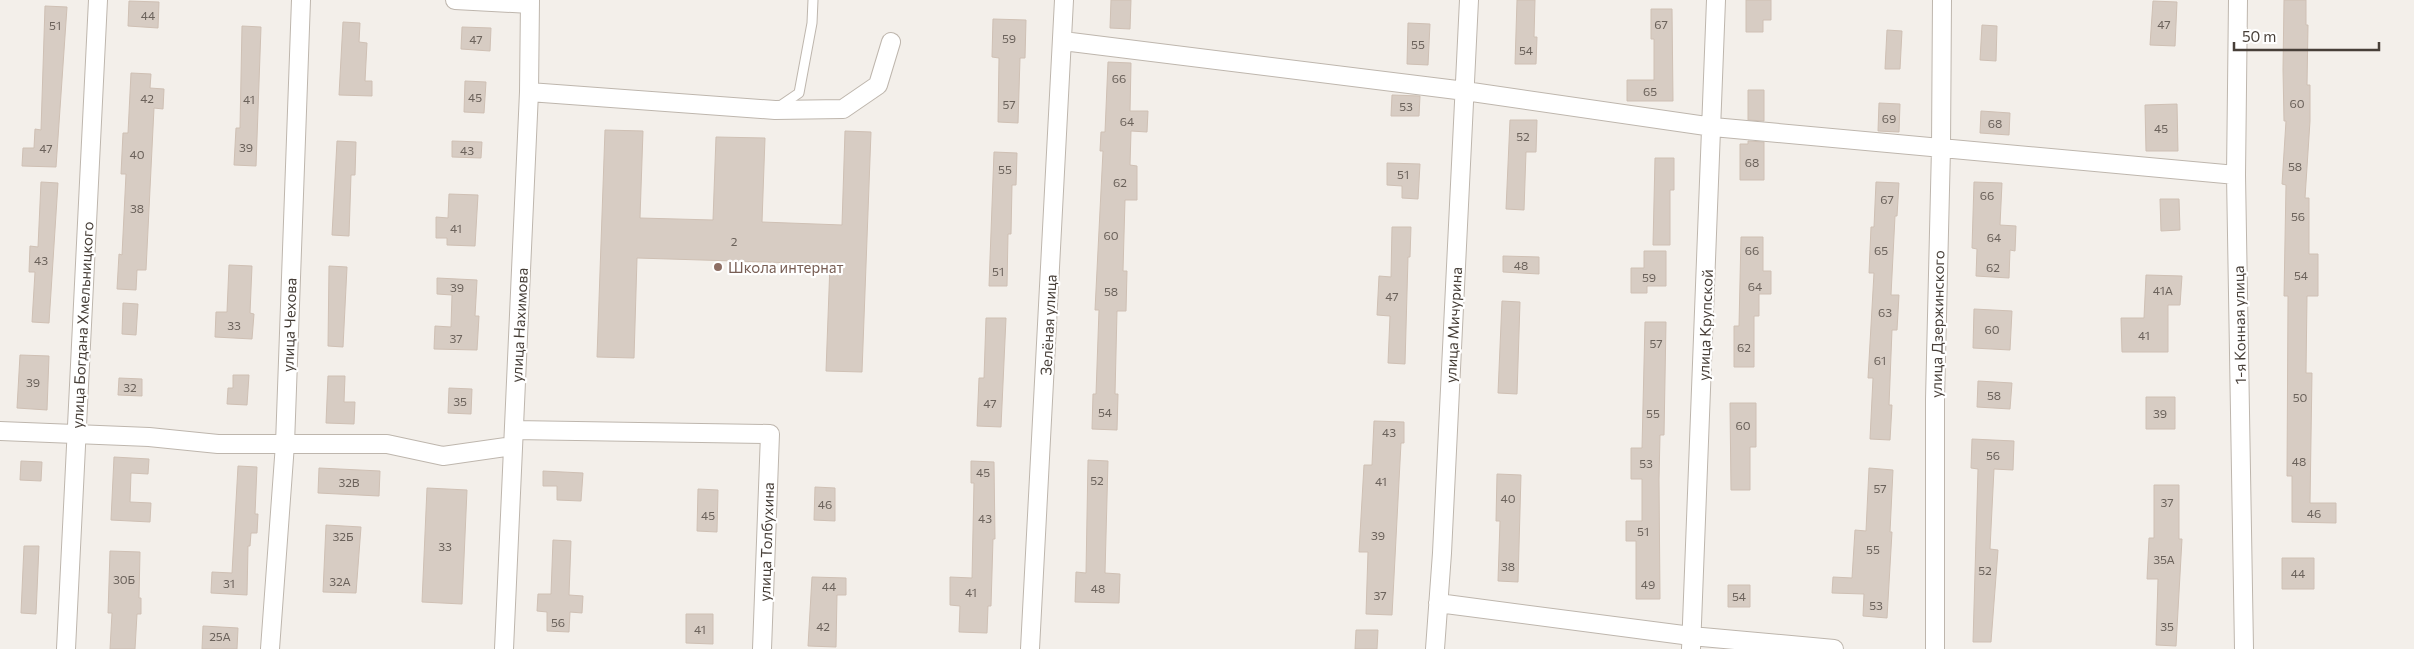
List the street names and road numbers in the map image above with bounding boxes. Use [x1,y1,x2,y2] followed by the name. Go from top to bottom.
[68,221,96,429] street label: улица Богдана Хмельницкого
[1927,250,1947,398] street label: улица Дзержинского
[1441,266,1465,384] street label: улица Мичурина
[2229,266,2249,384] street label: 1-я Конная улица
[507,267,531,383] street label: улица Нахимова
[1694,269,1716,381] street label: улица Крупской
[1036,274,1060,376] street label: Зелёная улица
[278,278,300,372] street label: улица Чехова
[755,482,777,602] street label: улица Толбухина

